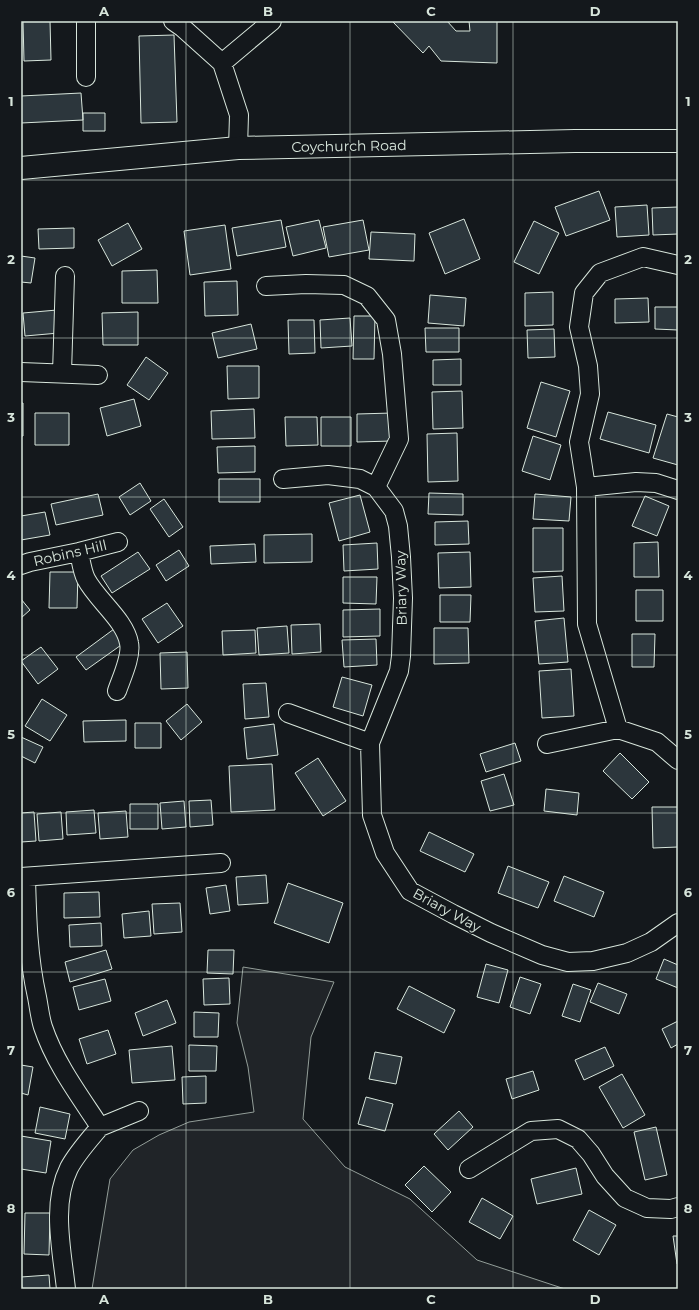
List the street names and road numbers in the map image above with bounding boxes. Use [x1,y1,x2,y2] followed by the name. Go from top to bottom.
[291,136,407,156] street label: Coychurch Road
[32,536,108,570] street label: Robins Hill
[391,550,411,626] street label: Briary Way
[410,884,485,936] street label: Briary Way

